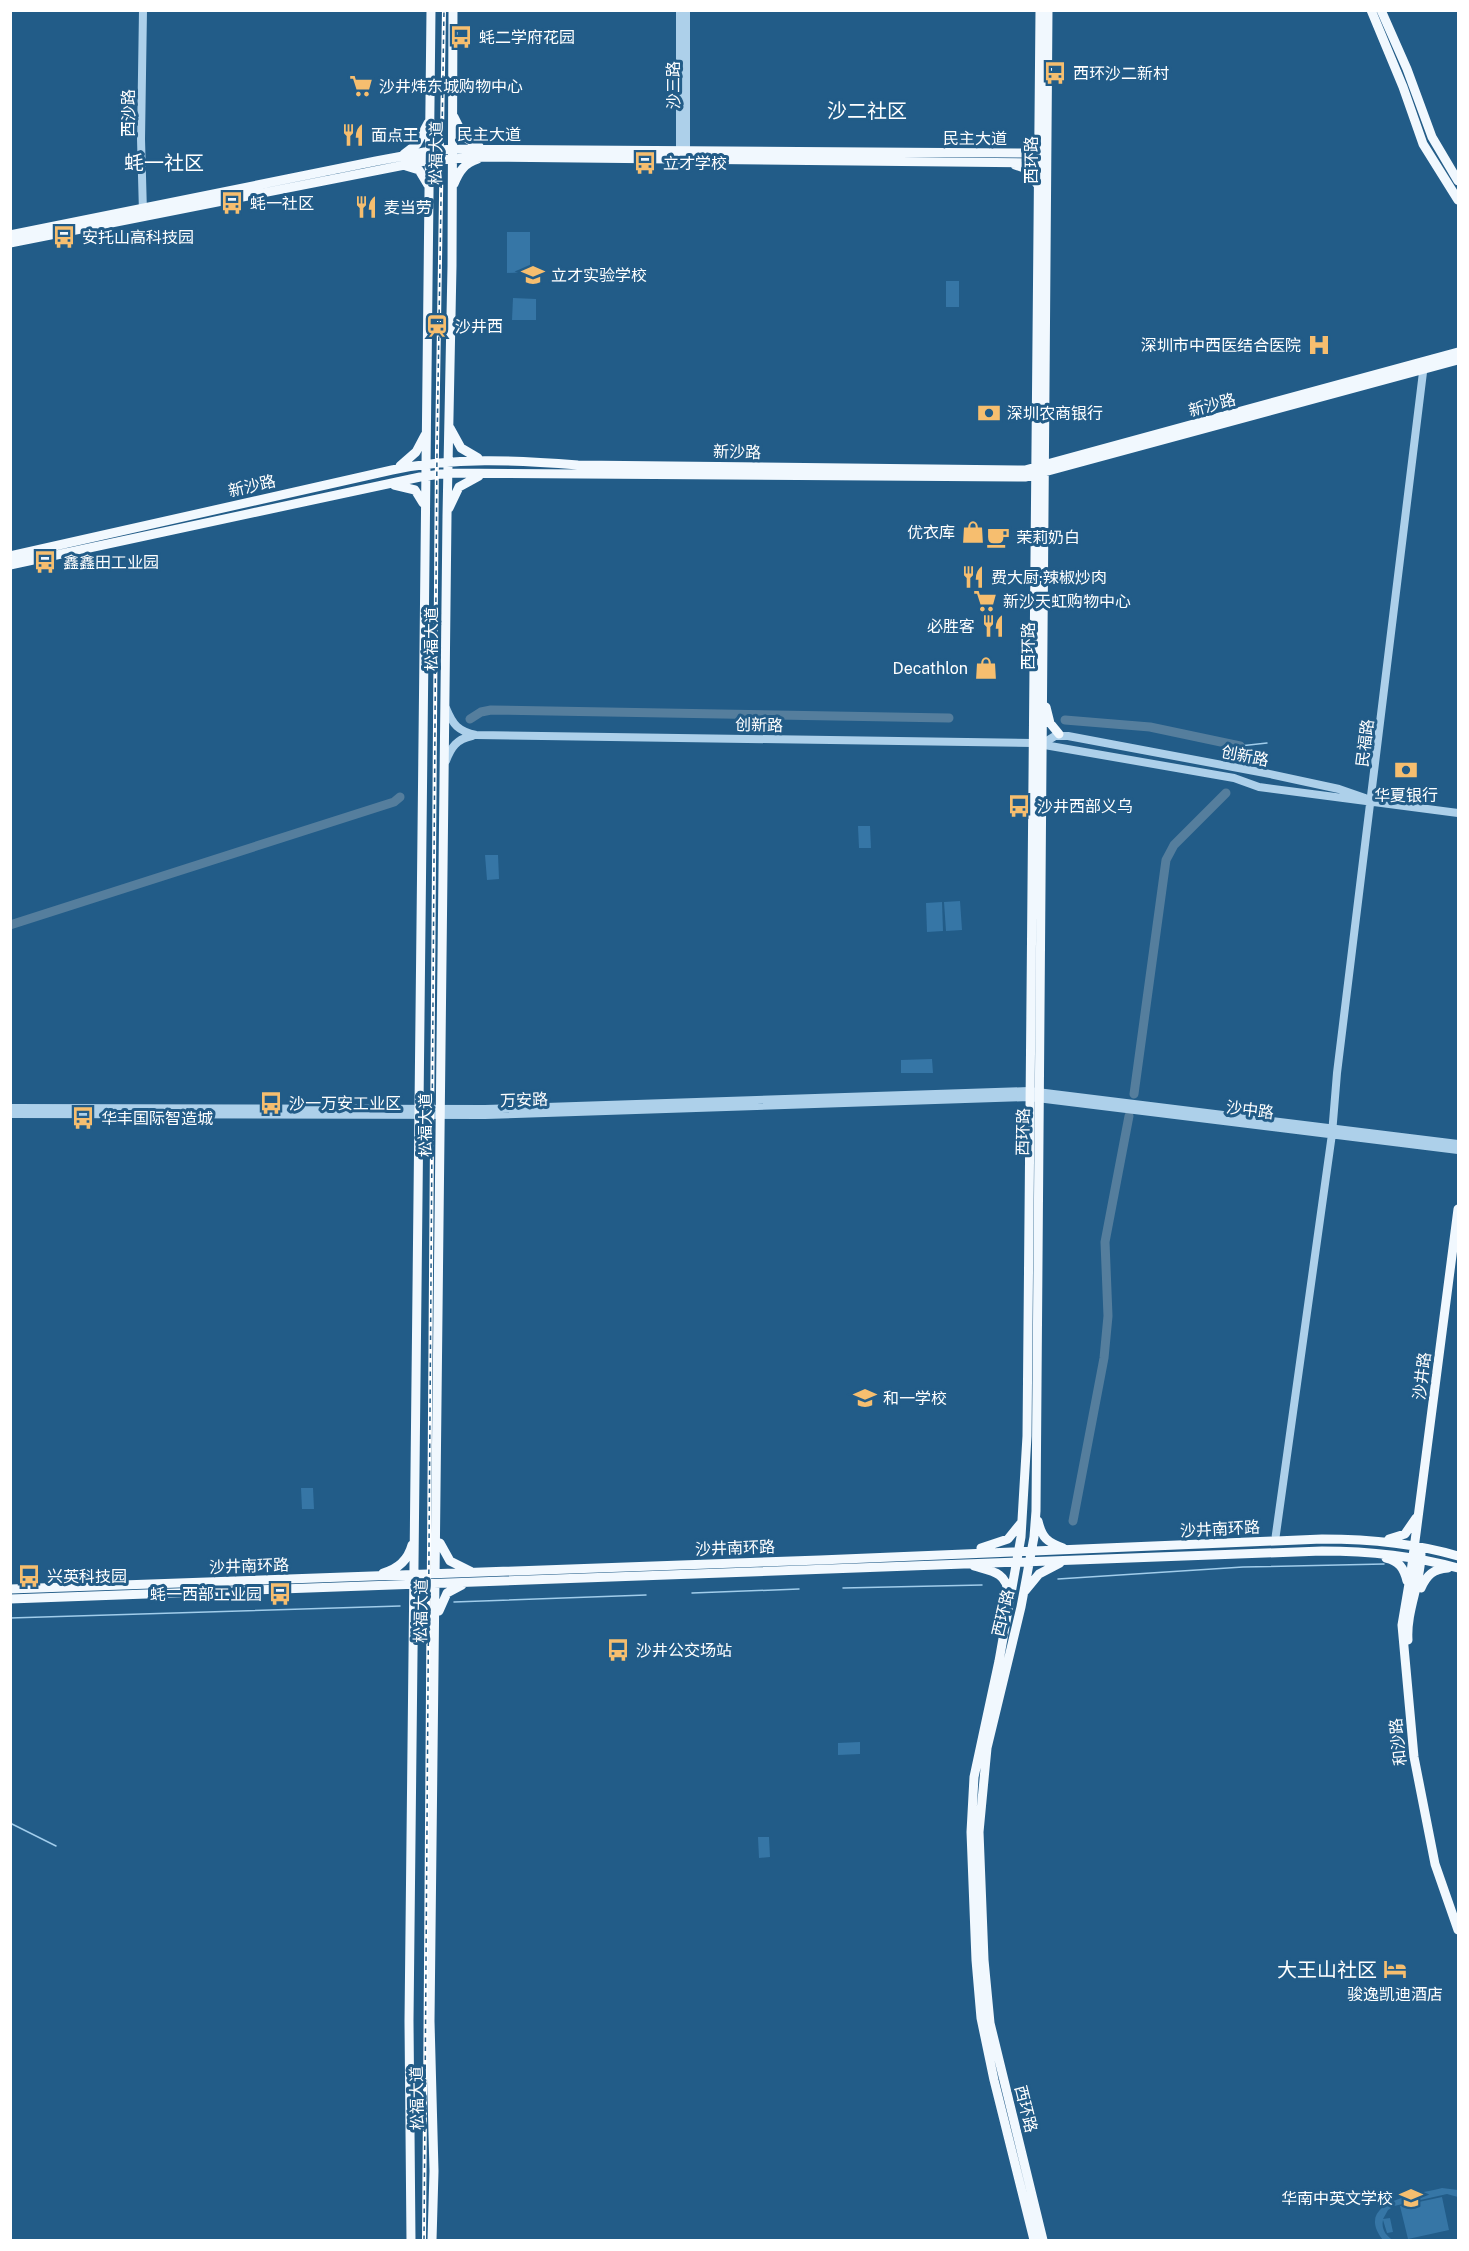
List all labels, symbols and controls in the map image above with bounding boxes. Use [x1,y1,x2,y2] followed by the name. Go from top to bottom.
[448,24,474,50] bus stop icon: 蚝二学府花园
[479,28,575,47] place label: 蚝二学府花园
[1042,60,1068,86] bus stop icon: 西环沙二新村
[664,61,683,109] street label: 沙三路
[1073,64,1169,83] place label: 西环沙二新村
[348,73,374,99] supermarket icon: 沙井炜东城购物中心
[379,77,523,96] place label: 沙井炜东城购物中心
[119,89,138,137] street label: 西沙路
[827,99,907,123] district label: 沙二社区
[426,121,446,185] street label: 松福大道
[340,122,366,148] restaurant icon: 面点王
[457,125,521,144] street label: 民主大道
[371,126,419,145] place label: 面点王
[943,129,1007,148] street label: 民主大道
[1022,136,1041,184] street label: 西环路
[632,150,658,176] bus stop icon: 立才学校
[124,151,204,175] district label: 蚝一社区
[663,154,727,173] place label: 立才学校
[219,190,245,216] bus stop icon: 蚝一社区
[250,194,314,213] place label: 蚝一社区
[353,194,379,220] restaurant icon: 麦当劳
[384,198,432,217] place label: 麦当劳
[51,224,77,250] bus stop icon: 安托山高科技园
[82,228,194,247] place label: 安托山高科技园
[520,262,546,288] school or university icon: 立才实验学校
[551,266,647,285] place label: 立才实验学校
[424,313,450,339] station icon: 沙井西
[455,317,503,336] place label: 沙井西
[1306,332,1332,358] hospital icon: 深圳市中西医结合医院
[1141,336,1301,355] place label: 深圳市中西医结合医院
[1186,390,1238,420] street label: 新沙路
[976,400,1002,426] bank icon: 深圳农商银行
[1007,404,1103,423] place label: 深圳农商银行
[713,442,761,462] street label: 新沙路
[226,471,278,501] street label: 新沙路
[960,519,986,545] shop icon: 优衣库
[907,523,955,542] place label: 优衣库
[985,524,1011,550] cafe icon: 茉莉奶白
[1016,528,1080,547] place label: 茉莉奶白
[32,549,58,575] bus stop icon: 鑫鑫田工业园
[63,553,159,572] place label: 鑫鑫田工业园
[960,564,986,590] restaurant icon: 费大厨·辣椒炒肉
[991,568,1107,587] place label: 费大厨·辣椒炒肉
[972,588,998,614] supermarket icon: 新沙天虹购物中心
[1003,592,1131,611] place label: 新沙天虹购物中心
[422,607,441,671] street label: 松福大道
[980,613,1006,639] restaurant icon: 必胜客
[927,617,975,636] place label: 必胜客
[1019,622,1038,670] street label: 西环路
[973,655,999,681] shop icon: Decathlon
[893,659,968,678] place label: Decathlon
[735,715,783,735] street label: 创新路
[1353,718,1377,768] street label: 民福路
[1220,742,1270,770] street label: 创新路
[1393,757,1419,783] bank icon: 华夏银行
[1374,786,1438,805] place label: 华夏银行
[1006,793,1032,819] bus stop icon: 沙井西部义乌
[1037,797,1133,816] place label: 沙井西部义乌
[258,1090,284,1116] bus stop icon: 沙一万安工业区
[500,1090,548,1110] street label: 万安路
[416,1093,435,1157] street label: 松福大道
[289,1094,401,1113] place label: 沙一万安工业区
[1225,1098,1275,1122] street label: 沙中路
[70,1105,96,1131] bus stop icon: 华丰国际智造城
[1013,1108,1033,1156] street label: 西环路
[101,1109,213,1128] place label: 华丰国际智造城
[1410,1351,1434,1401] street label: 沙井路
[852,1385,878,1411] school or university icon: 和一学校
[883,1389,947,1408] place label: 和一学校
[1180,1517,1260,1541] street label: 沙井南环路
[695,1537,775,1559] street label: 沙井南环路
[209,1555,289,1577] street label: 沙井南环路
[16,1563,42,1589] bus stop icon: 兴英科技园
[47,1567,127,1586] place label: 兴英科技园
[411,1579,431,1643] street label: 松福大道
[267,1581,293,1607] bus stop icon: 蚝一西部工业园
[150,1585,262,1604] place label: 蚝一西部工业园
[988,1587,1018,1639] street label: 西环路
[605,1637,631,1663] bus stop icon: 沙井公交场站
[636,1641,732,1660] place label: 沙井公交场站
[1386,1717,1410,1767] street label: 和沙路
[1382,1956,1408,1982] hotel icon: 骏逸凯迪酒店
[1277,1958,1377,1982] district label: 大王山社区
[1347,1985,1443,2004] place label: 骏逸凯迪酒店
[407,2066,427,2130] street label: 松福大道
[1011,2083,1041,2135] street label: 西环路
[1398,2185,1424,2211] school or university icon: 华南中英文学校
[1281,2189,1393,2208] place label: 华南中英文学校

